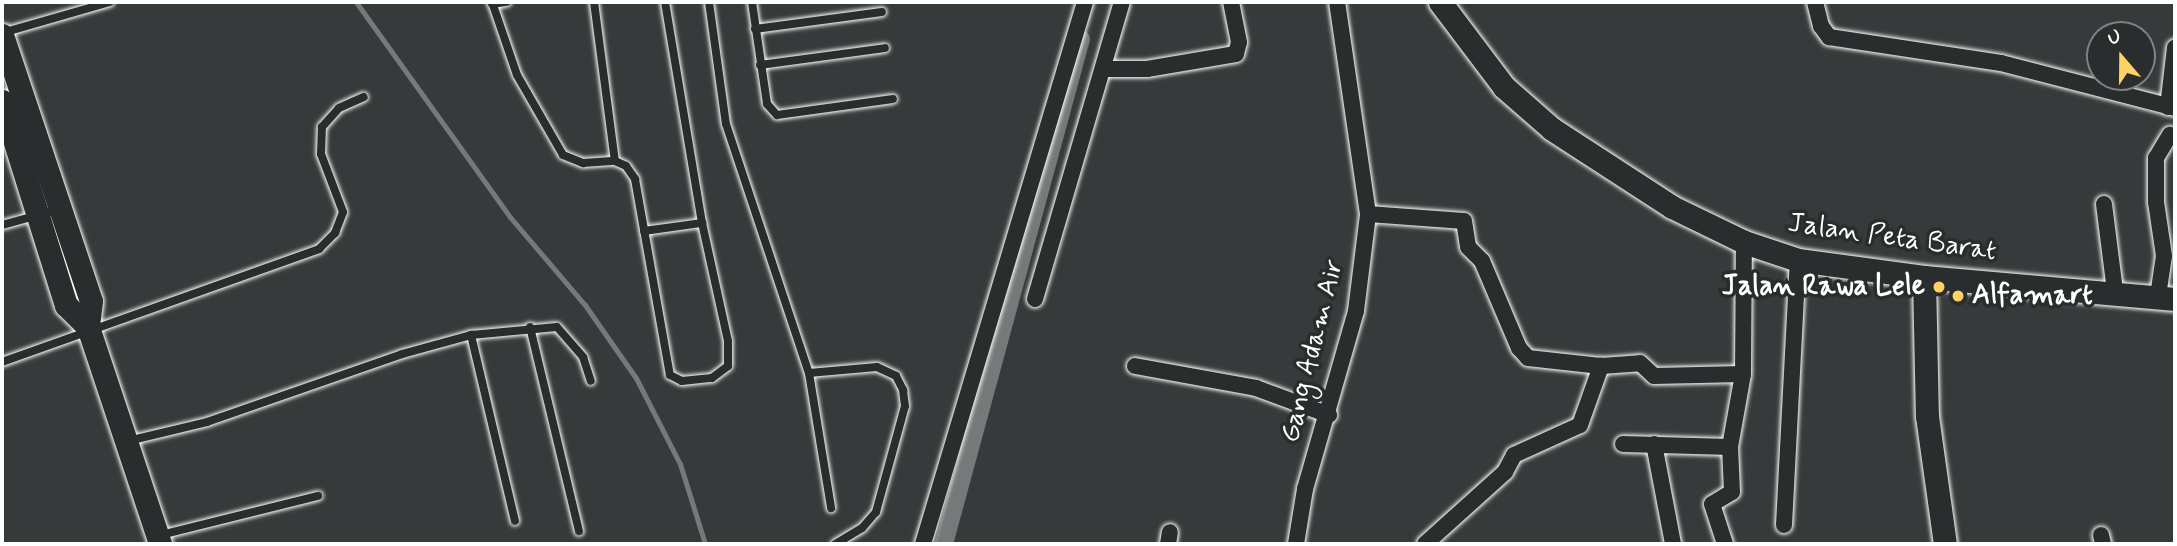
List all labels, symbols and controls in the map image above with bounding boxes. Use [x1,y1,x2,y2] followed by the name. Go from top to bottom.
[2086,21,2156,91] north arrow
[2104,24,2124,52] text: U
[1787,207,1997,269] street label: Jalan Peta Barat
[1274,257,1352,445] street label: Gang Adam Air
[1723,270,1925,304] place label: Jalan Rawa Lele
[1931,279,1947,295] marker: Jalan Rawa Lele
[1972,279,2093,313] place label: Alfamart
[1950,288,1966,304] marker: Alfamart

